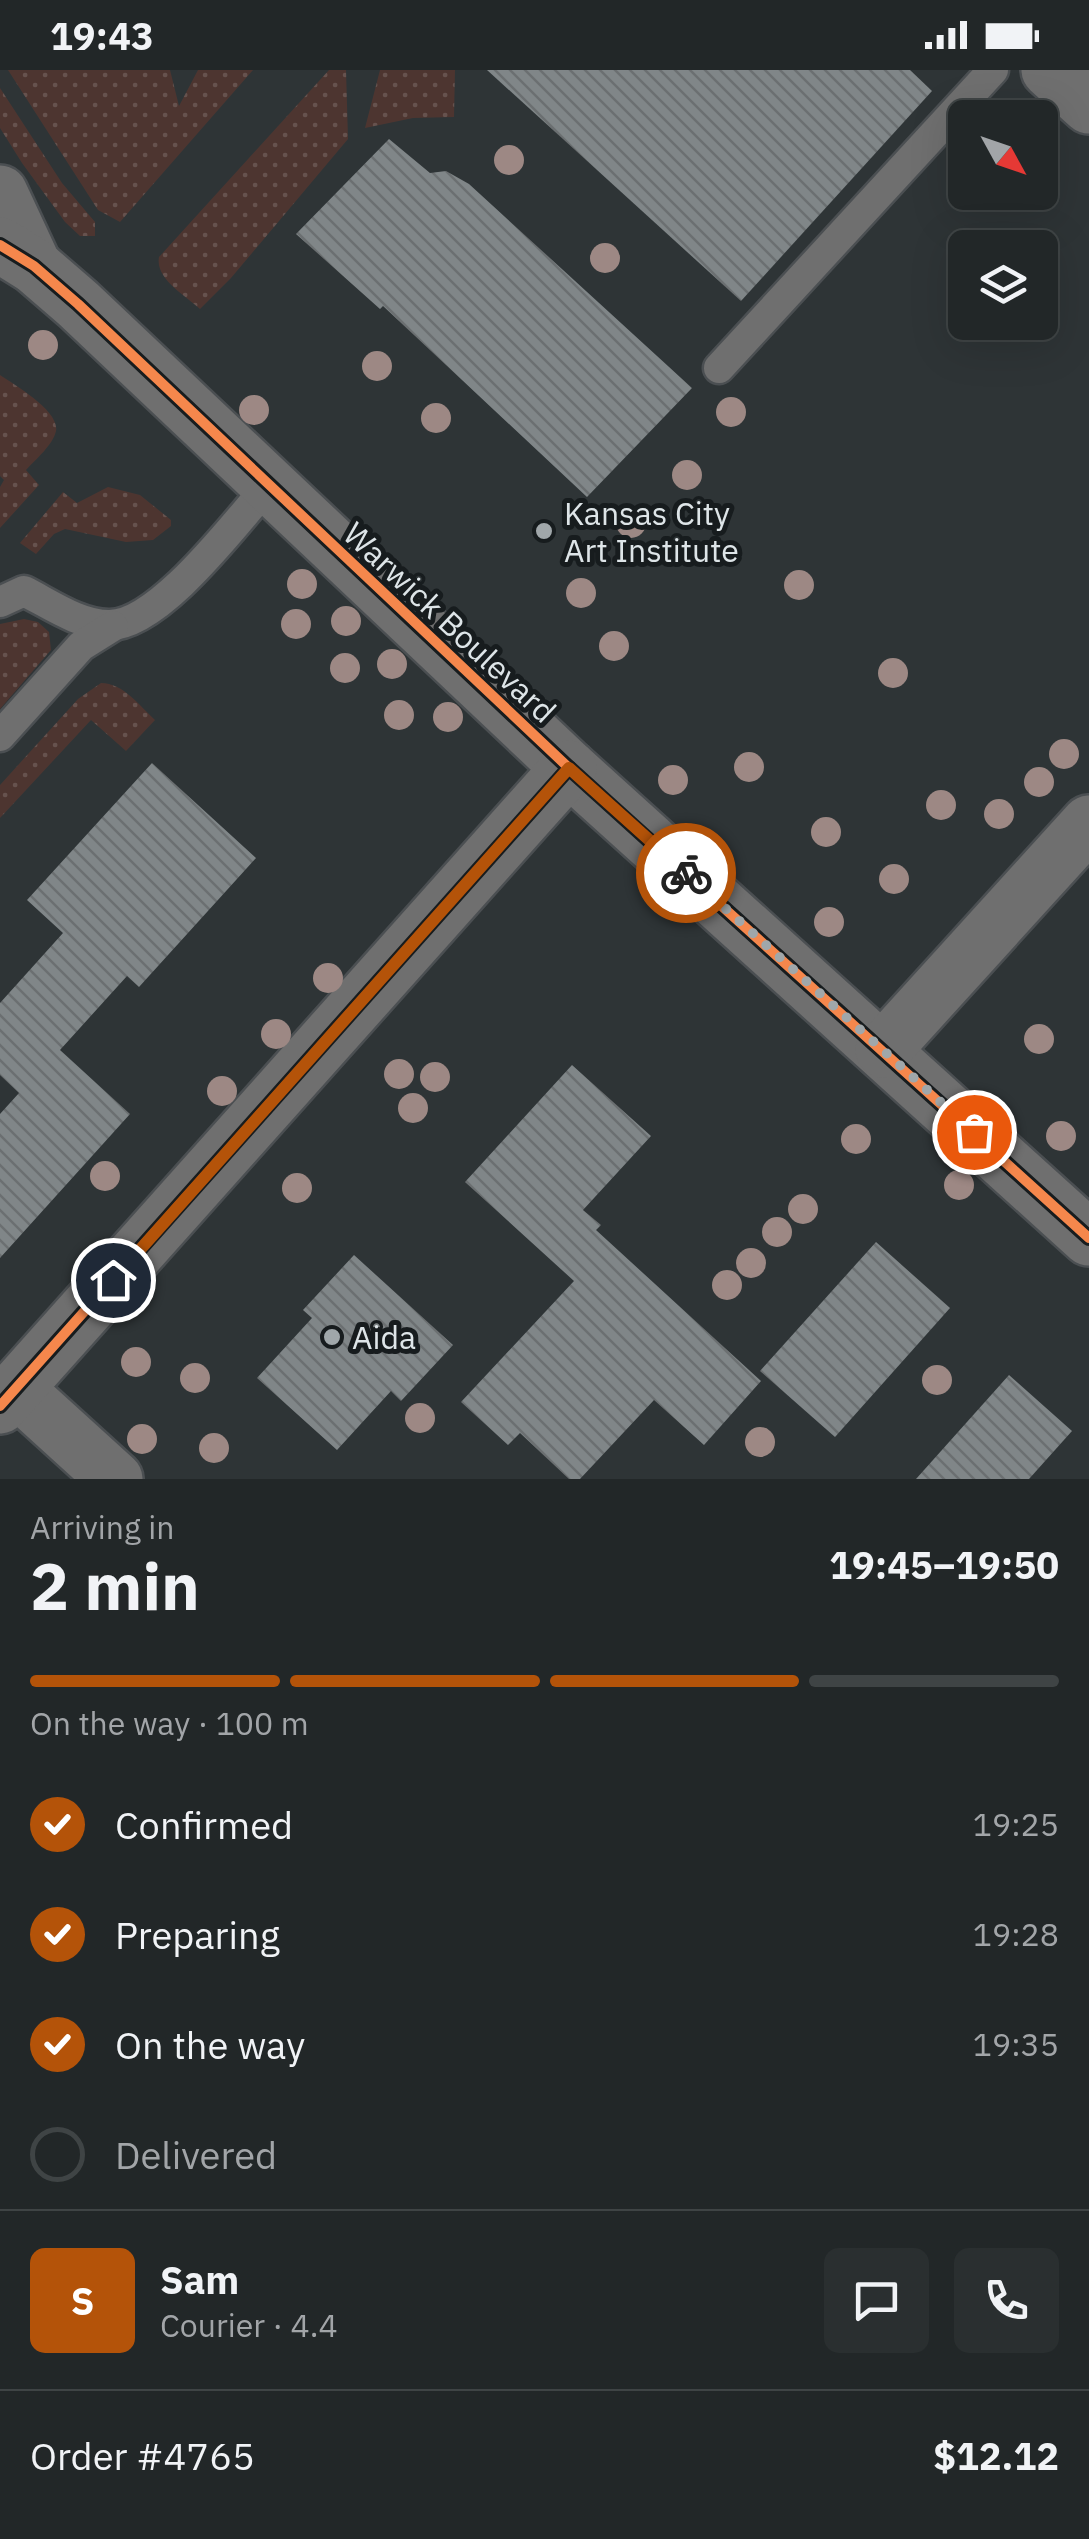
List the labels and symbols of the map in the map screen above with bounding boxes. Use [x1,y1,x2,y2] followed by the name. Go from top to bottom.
[948,100,1058,210] north arrow
[564,492,739,571] place label: Kansas City Art Institute
[335,513,565,731] street label: Warwick Boulevard
[533,520,555,542] marker: Kansas City Art Institute
[636,823,736,923] courier
[932,1090,1017,1175] pin
[71,1238,156,1323] pin
[352,1316,416,1358] place label: Aida
[321,1326,343,1348] marker: Aida

